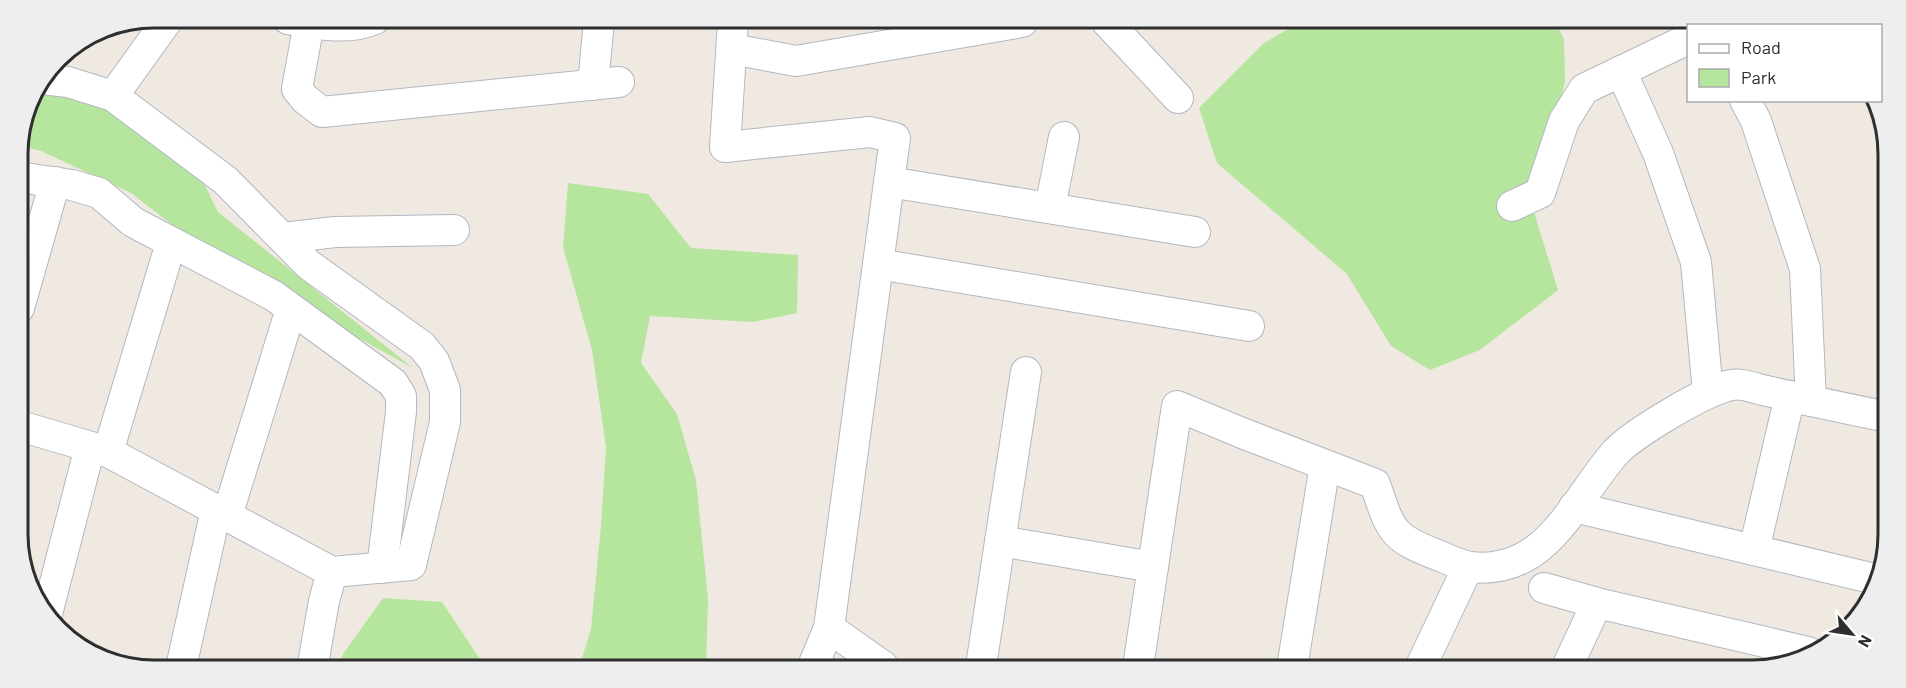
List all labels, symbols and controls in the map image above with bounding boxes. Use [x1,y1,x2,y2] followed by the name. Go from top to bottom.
[1687,24,1882,102] legend
[1741,36,1781,58] text: Road
[1741,66,1776,88] text: Park
[1822,604,1882,664] north arrow
[1855,632,1876,651] text: N

